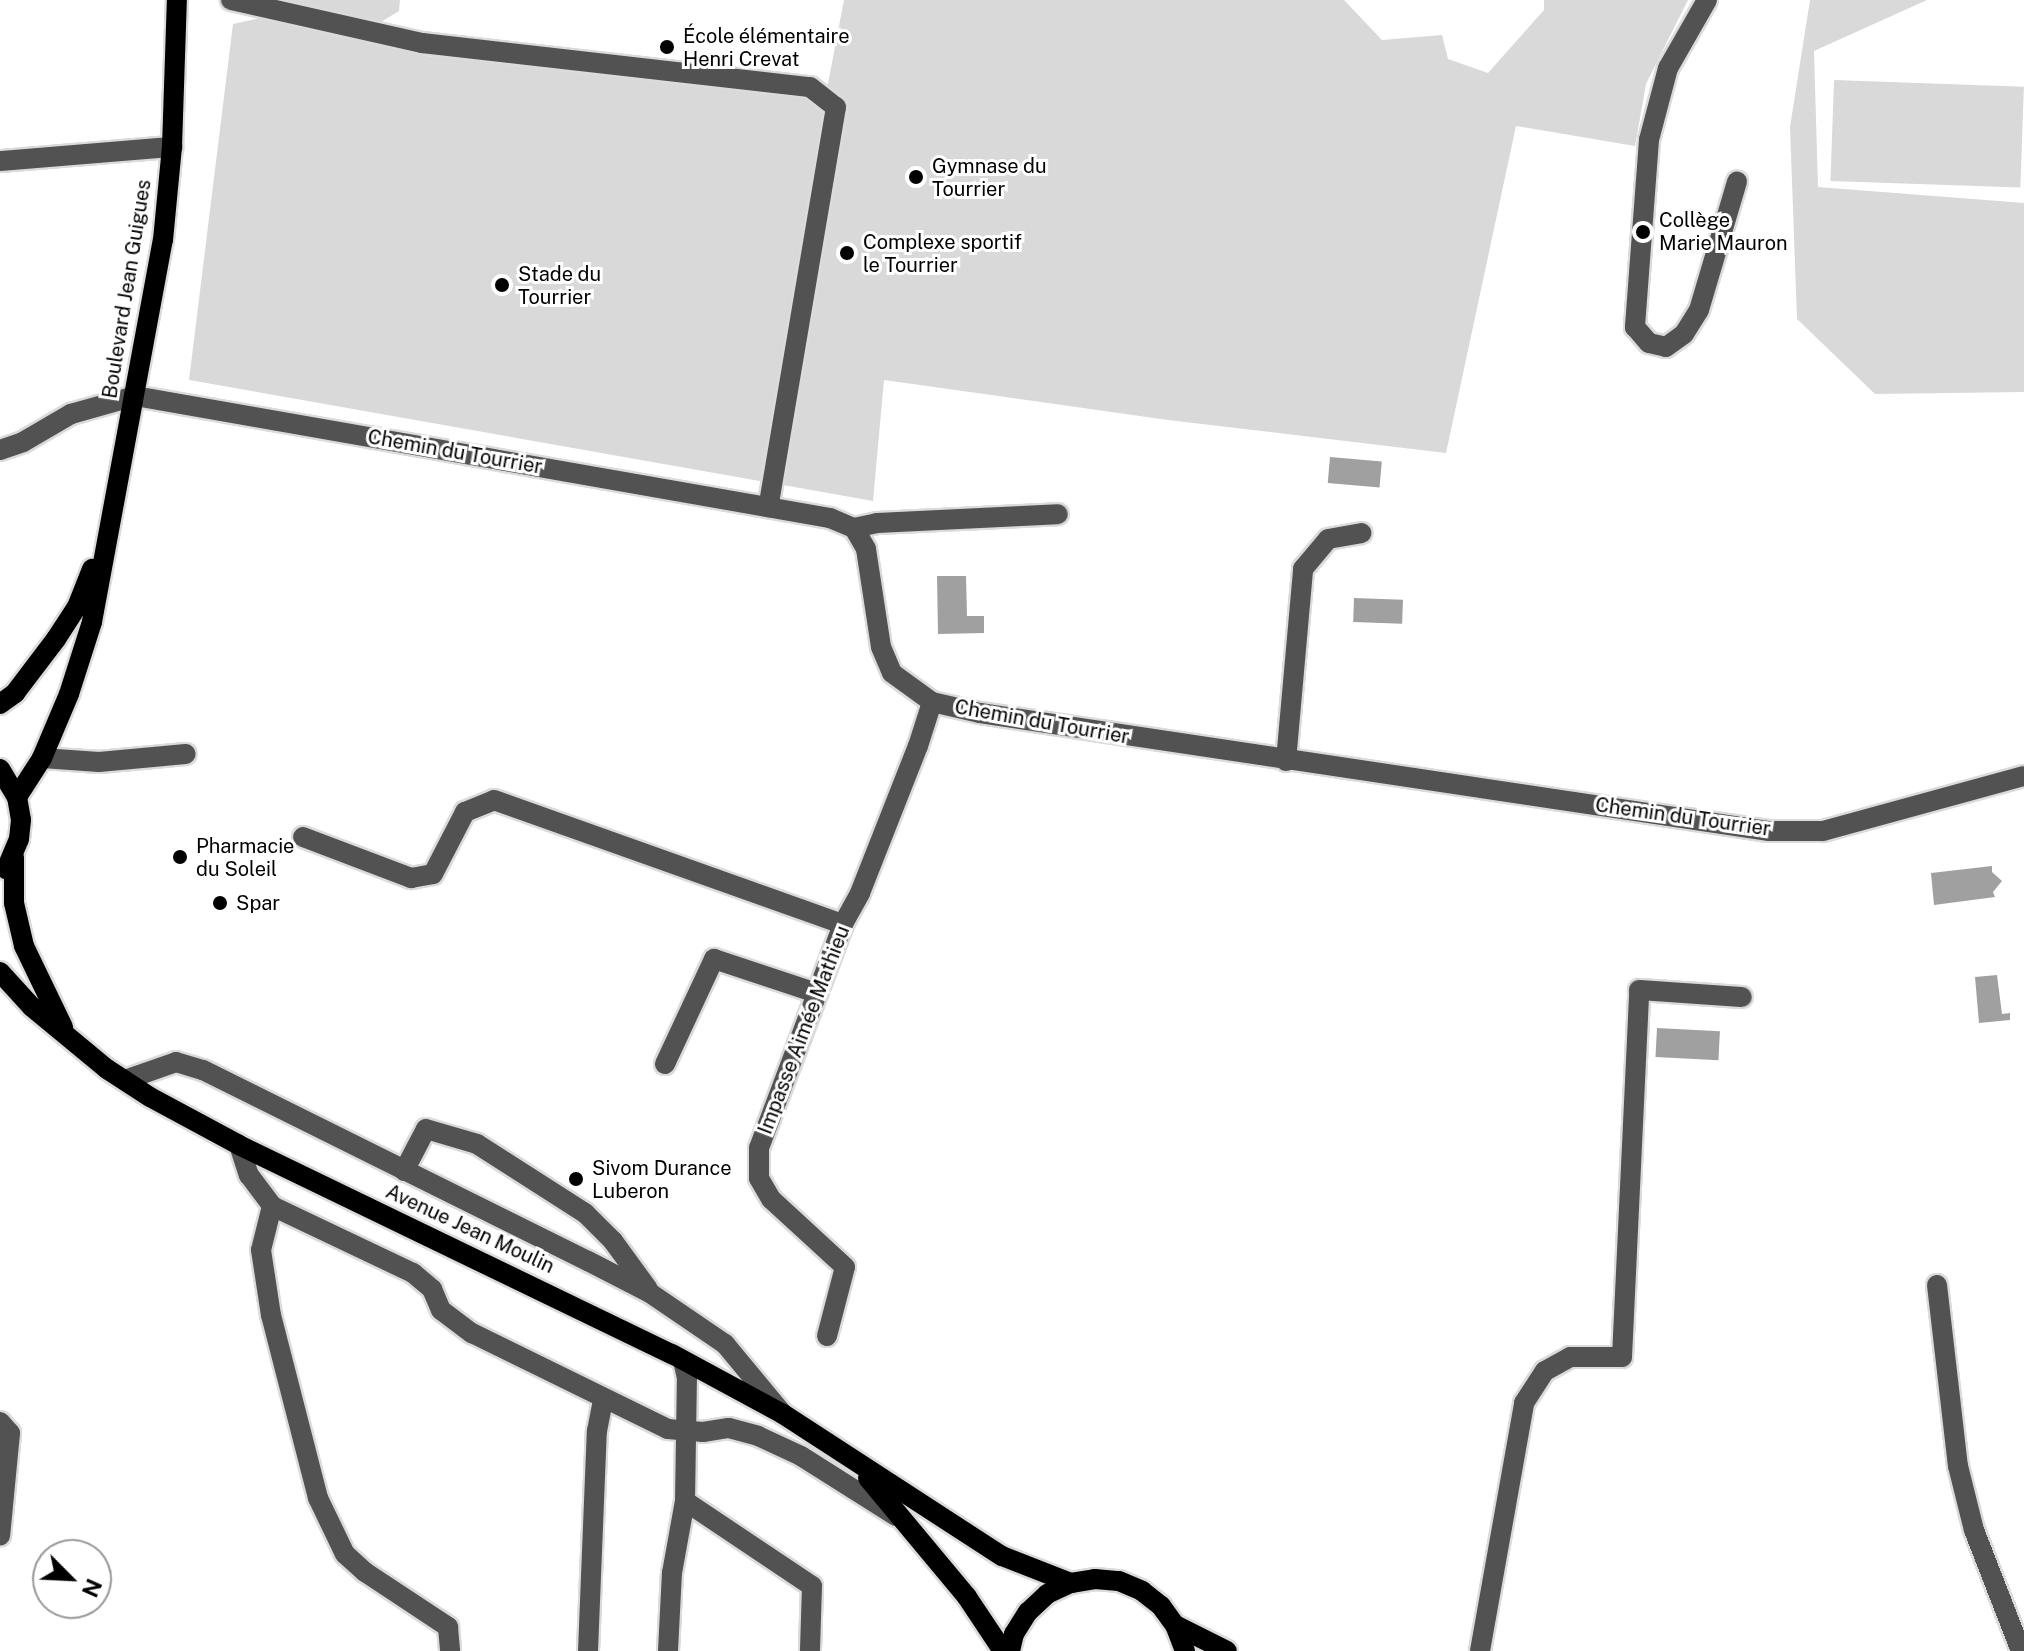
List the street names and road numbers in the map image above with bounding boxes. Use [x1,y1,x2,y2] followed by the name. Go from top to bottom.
[98,178,156,400] street label: Boulevard Jean Guigues
[366,425,544,479] street label: Chemin du Tourrier
[953,695,1131,749] street label: Chemin du Tourrier
[1594,793,1772,841] street label: Chemin du Tourrier
[753,922,855,1138] street label: Impasse Aimée Mathieu
[382,1179,558,1279] street label: Avenue Jean Moulin

